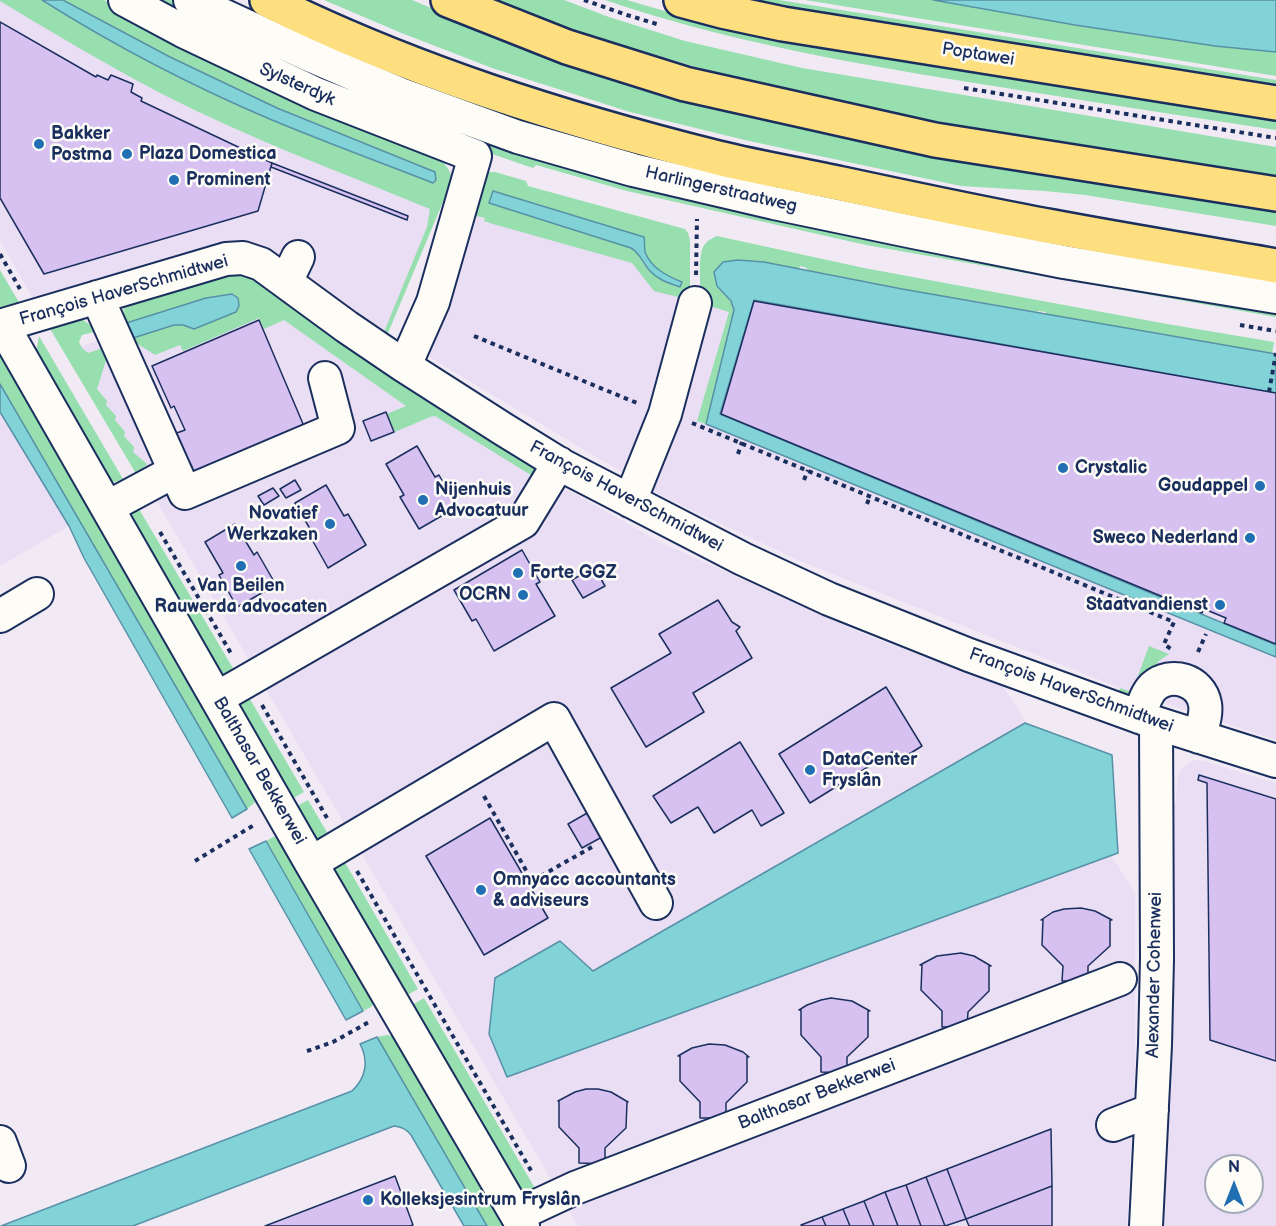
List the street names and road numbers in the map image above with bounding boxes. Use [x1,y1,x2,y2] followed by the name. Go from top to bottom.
[940,39,1016,71] street label: Poptawei
[256,59,338,111] street label: Sylsterdyk
[643,162,799,218] street label: Harlingerstraatweg
[17,251,231,331] street label: François HaverSchmidtwei
[526,437,726,557] street label: François HaverSchmidtwei
[966,644,1176,738] street label: François HaverSchmidtwei
[208,693,310,849] street label: Balthasar Bekkerwei
[1143,892,1167,1058] street label: Alexander Cohenwei
[735,1055,899,1135] street label: Balthasar Bekkerwei

